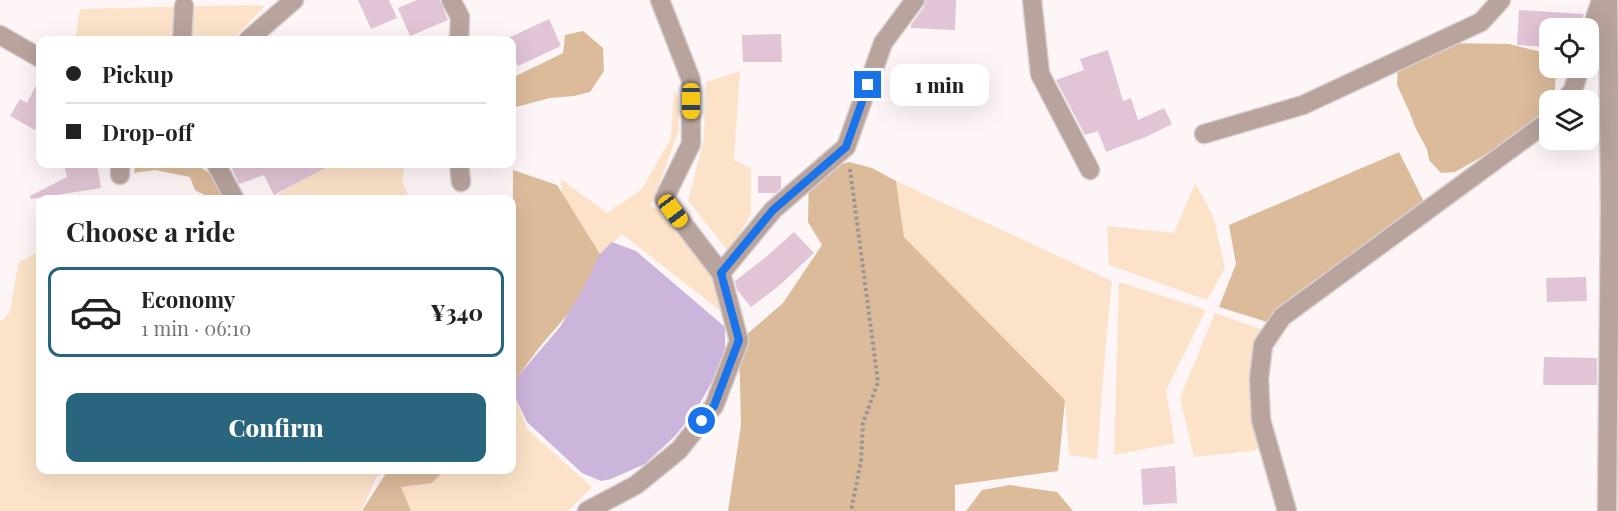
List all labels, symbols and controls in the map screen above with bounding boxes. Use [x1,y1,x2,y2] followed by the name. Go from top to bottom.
[1539,18,1599,150] map controls
[1539,18,1599,78] button: locate
[102,59,173,89] text: Pickup
[889,64,988,106] callout: 1 min
[854,71,881,98] route end
[915,71,964,98] text: 1 min
[682,83,700,119] car
[1539,90,1599,150] button: layers
[102,117,193,147] text: Drop-off
[655,191,691,231] car
[66,213,235,249] text: Choose a ride
[141,284,235,314] text: Economy
[69,285,123,339] icon: car
[430,297,483,327] text: ¥340
[141,314,251,341] text: 1 min · 06:10
[66,393,486,462] button: Confirm
[688,407,715,434] route start

